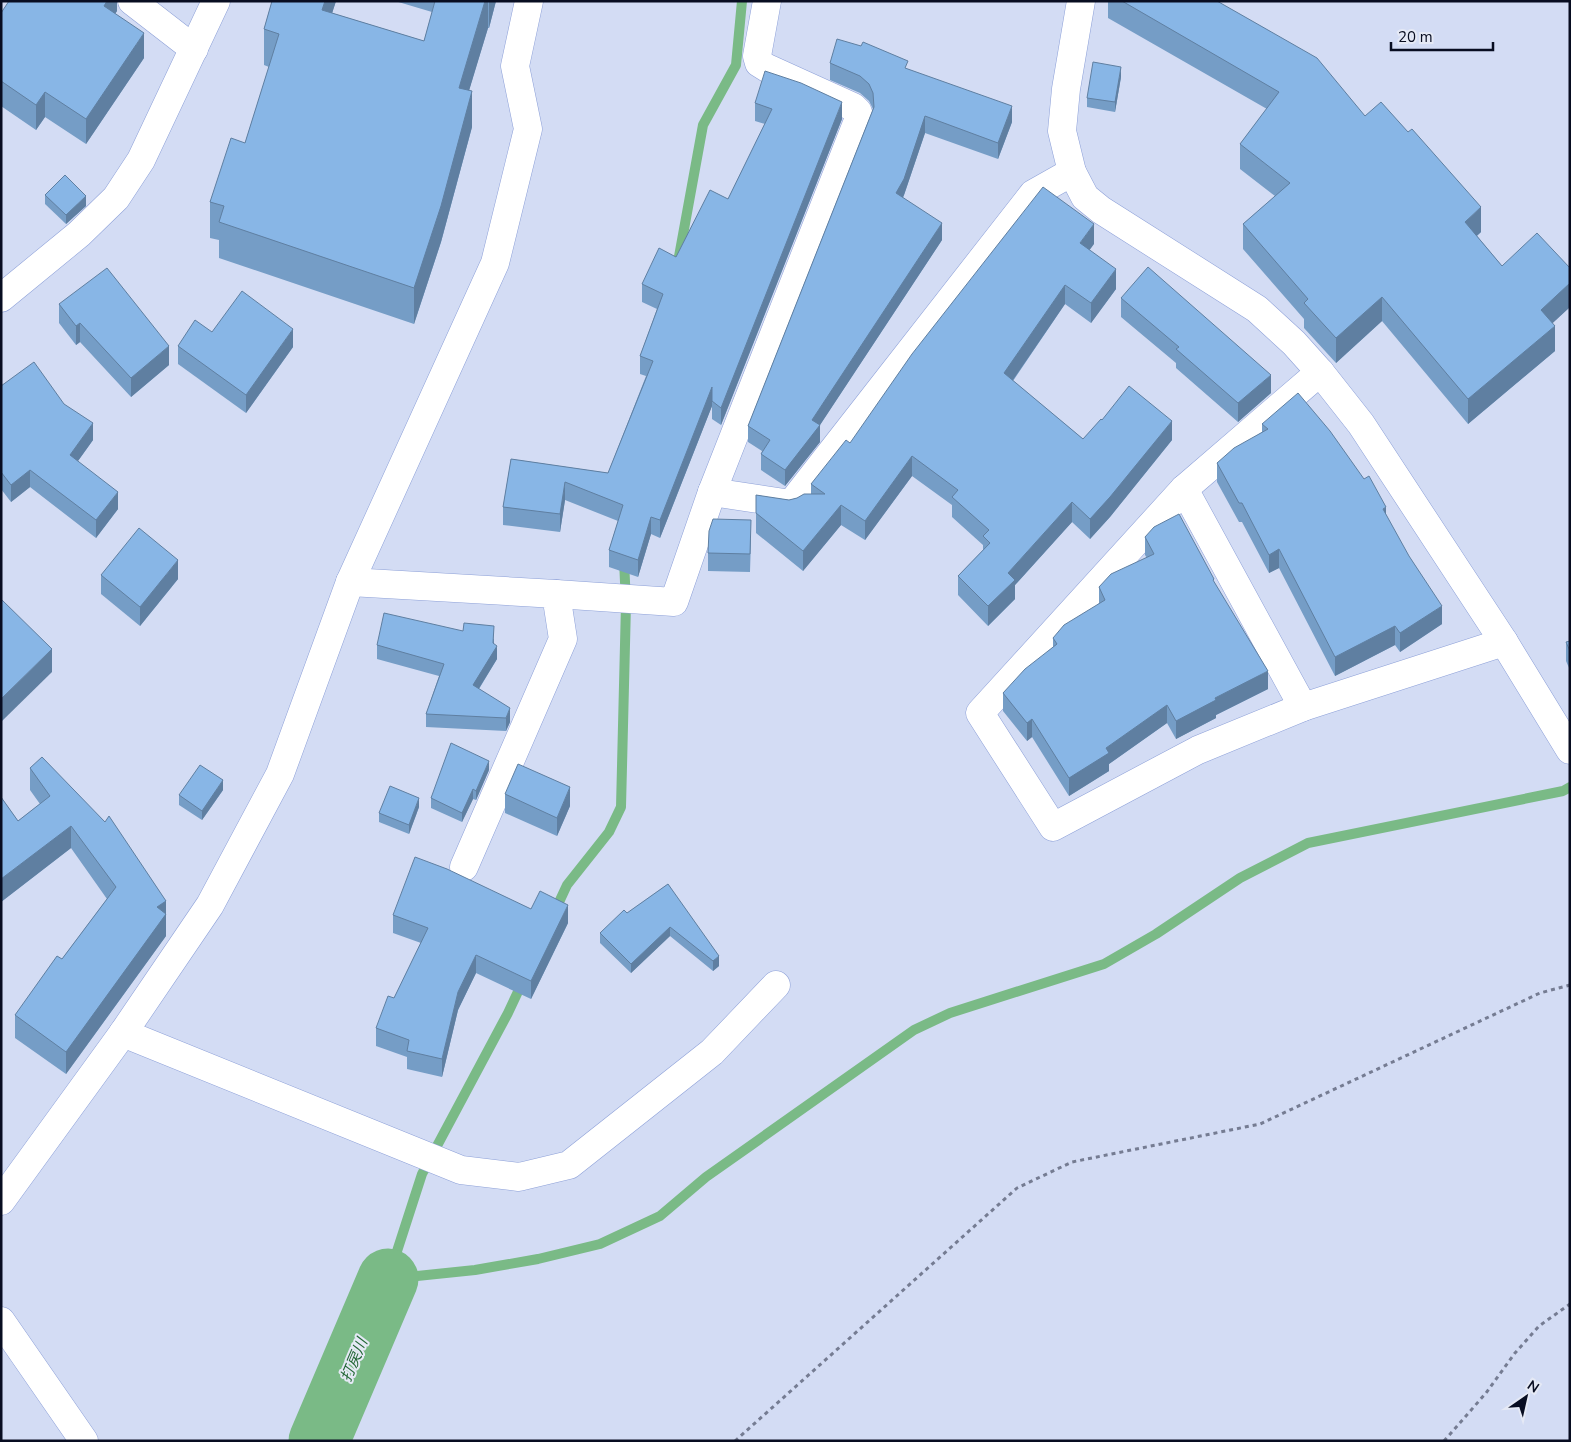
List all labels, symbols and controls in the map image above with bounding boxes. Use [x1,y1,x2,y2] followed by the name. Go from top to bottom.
[1391,20,1494,52] scale bar
[1398,27,1433,47] text: 20 m
[336,1334,373,1385] water label: 打戻川
[1501,1372,1551,1422] north arrow
[1523,1376,1543,1397] text: N

